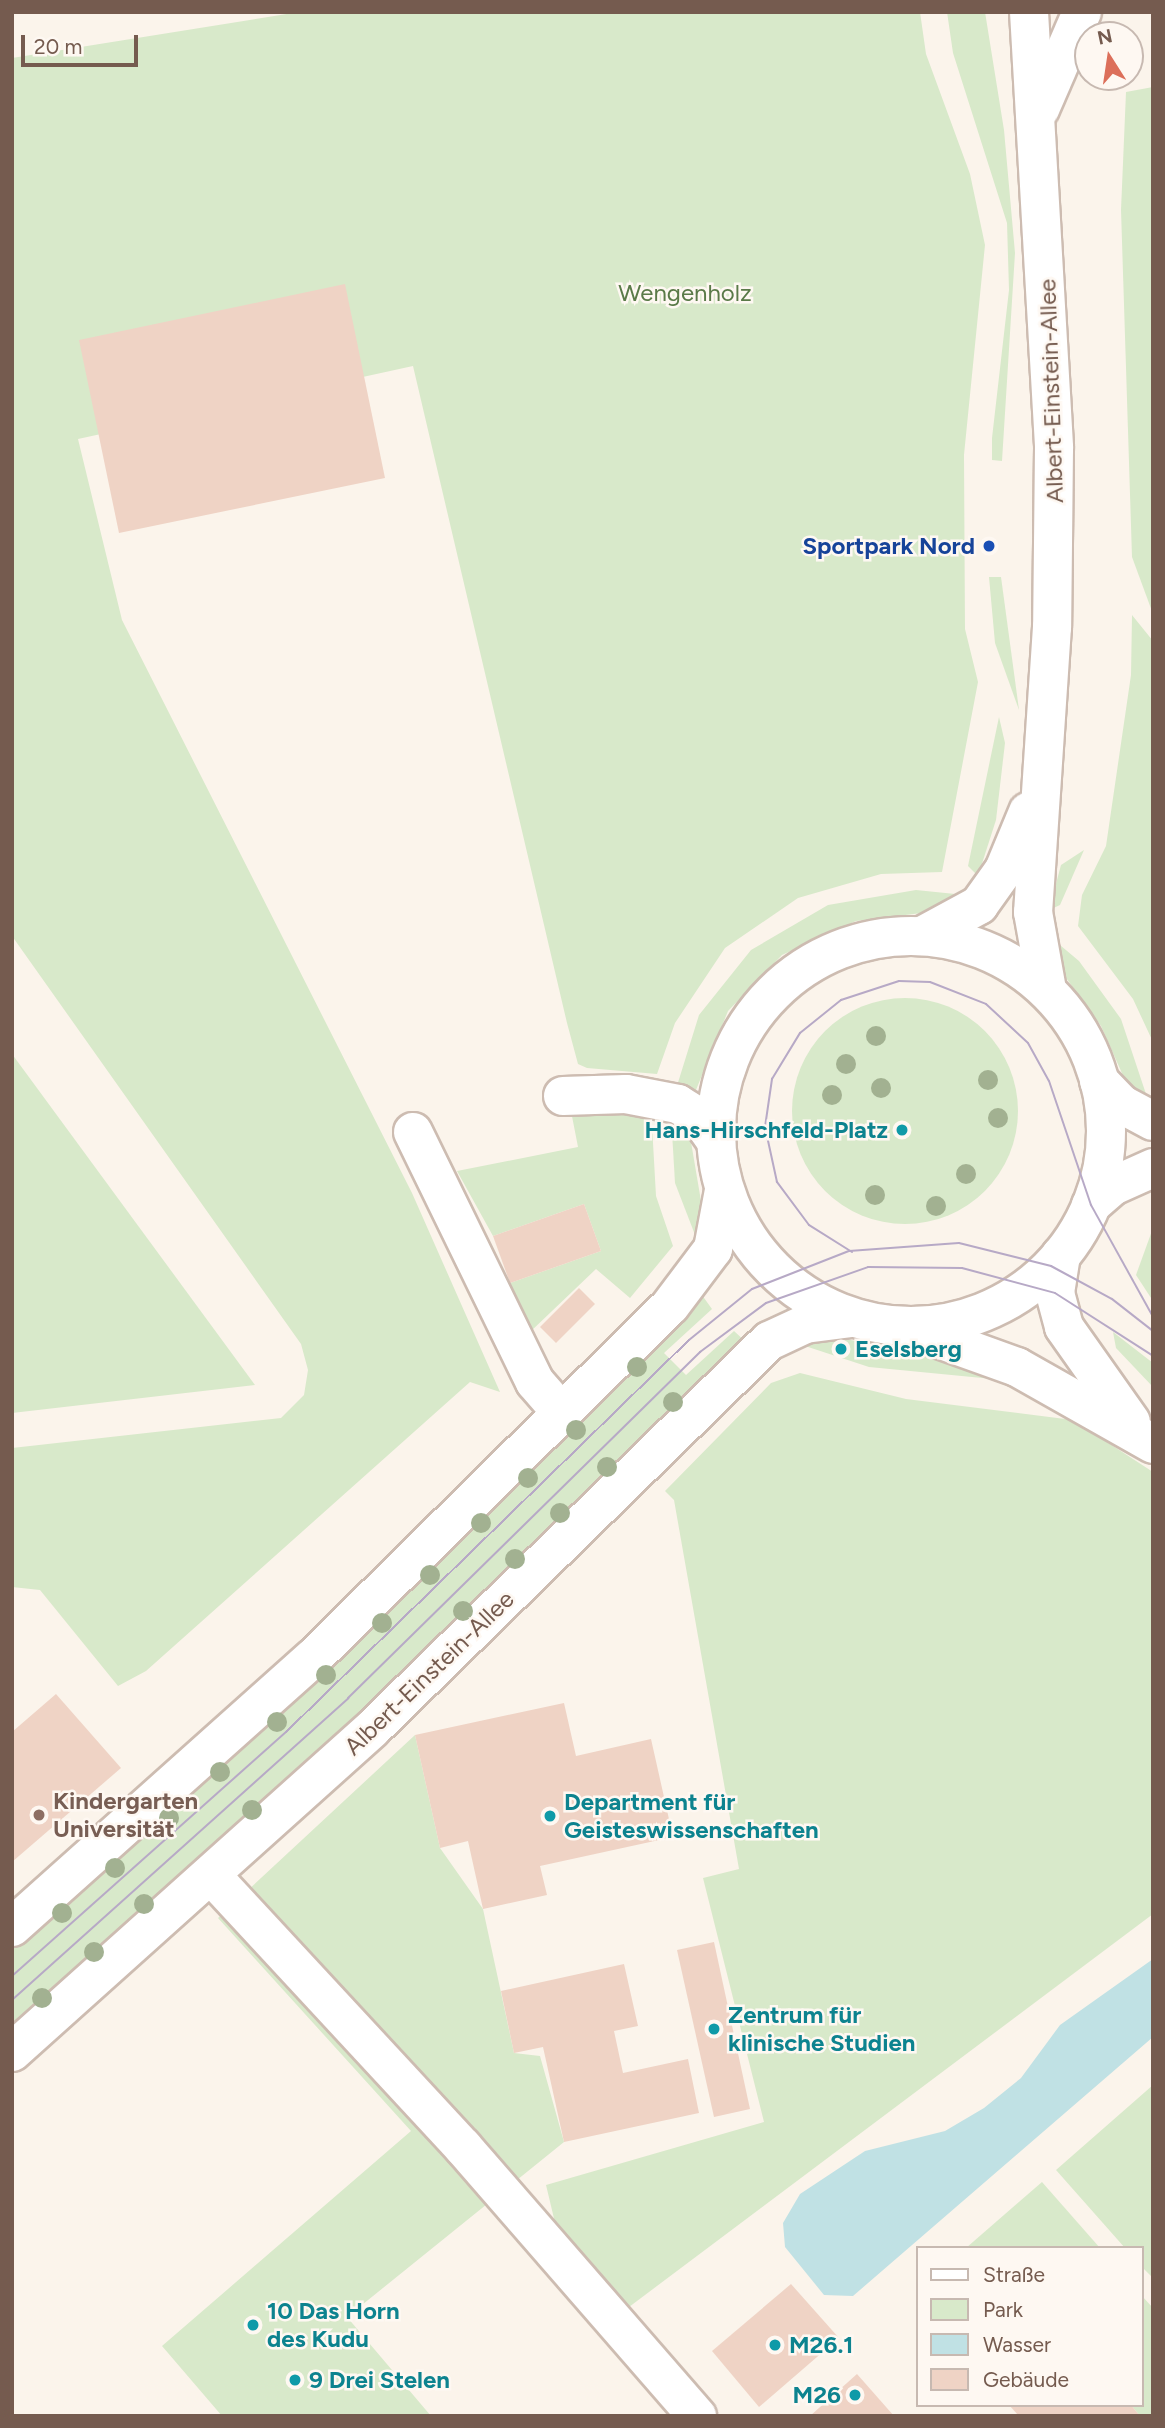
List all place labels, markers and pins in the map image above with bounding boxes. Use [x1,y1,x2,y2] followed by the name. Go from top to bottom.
[803,532,975,560] place label: Sportpark Nord
[981,538,997,554] marker: Sportpark Nord
[645,1116,888,1144] place label: Hans-Hirschfeld-Platz
[894,1122,910,1138] marker: Hans-Hirschfeld-Platz
[855,1335,962,1363] place label: Eselsberg
[833,1341,849,1357] marker: Eselsberg
[53,1787,198,1843] place label: Kindergarten Universität
[564,1788,819,1844] place label: Department für Geisteswissenschaften
[31,1807,47,1823] marker: Kindergarten Universität
[542,1808,558,1824] marker: Department für Geisteswissenschaften
[728,2001,915,2057] place label: Zentrum für klinische Studien
[706,2021,722,2037] marker: Zentrum für klinische Studien
[267,2297,400,2353] place label: 10 Das Horn des Kudu
[245,2317,261,2333] marker: 10 Das Horn des Kudu
[789,2331,853,2359] place label: M26.1
[767,2337,783,2353] marker: M26.1
[309,2366,450,2394] place label: 9 Drei Stelen
[287,2372,303,2388] marker: 9 Drei Stelen
[793,2381,841,2409] place label: M26
[847,2387,863,2403] marker: M26

